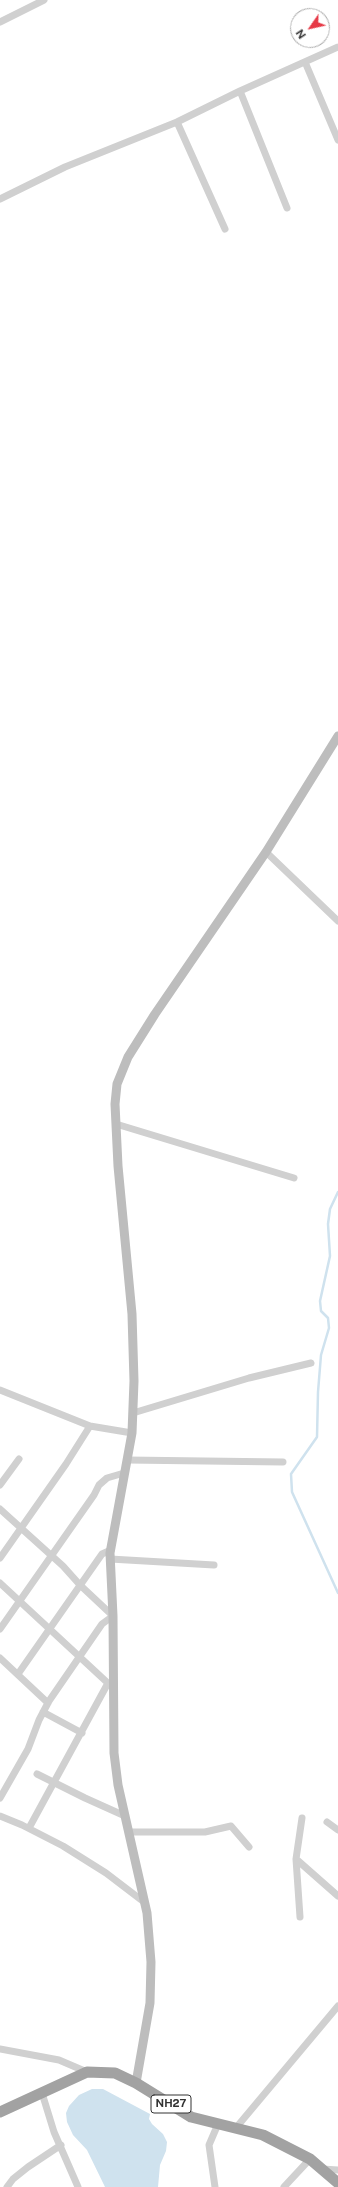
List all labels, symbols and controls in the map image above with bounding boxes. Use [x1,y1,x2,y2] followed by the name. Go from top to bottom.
[290,8,330,48] north arrow
[294,27,308,41] text: N
[151,2095,191,2113] road number: NH27

